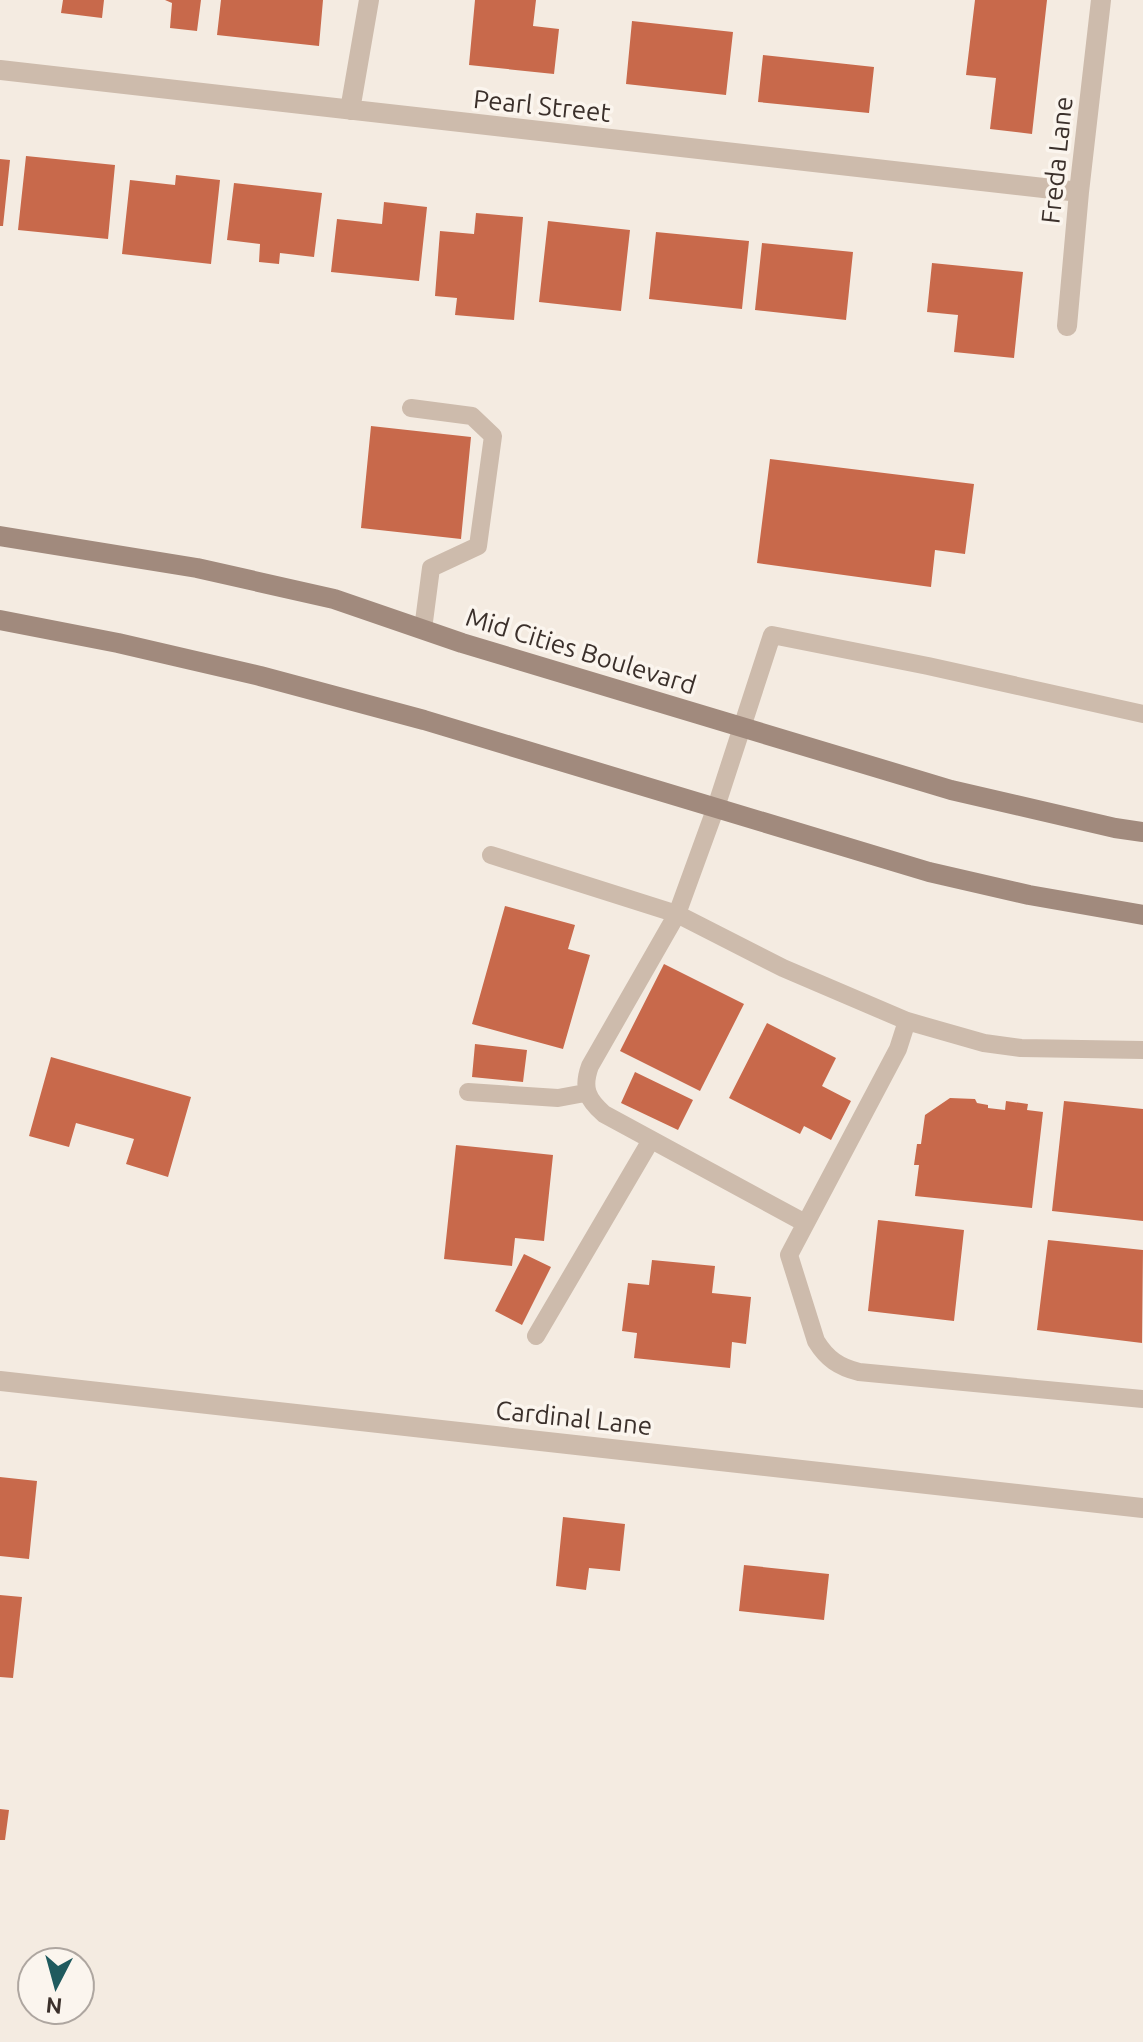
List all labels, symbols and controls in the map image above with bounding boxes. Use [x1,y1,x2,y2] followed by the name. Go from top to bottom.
[472,84,612,127] street label: Pearl Street
[1035,95,1078,225] street label: Freda Lane
[463,602,700,699] street label: Mid Cities Boulevard
[494,1395,654,1440] street label: Cardinal Lane
[16,1946,96,2026] north arrow
[44,1993,63,2020] text: N

